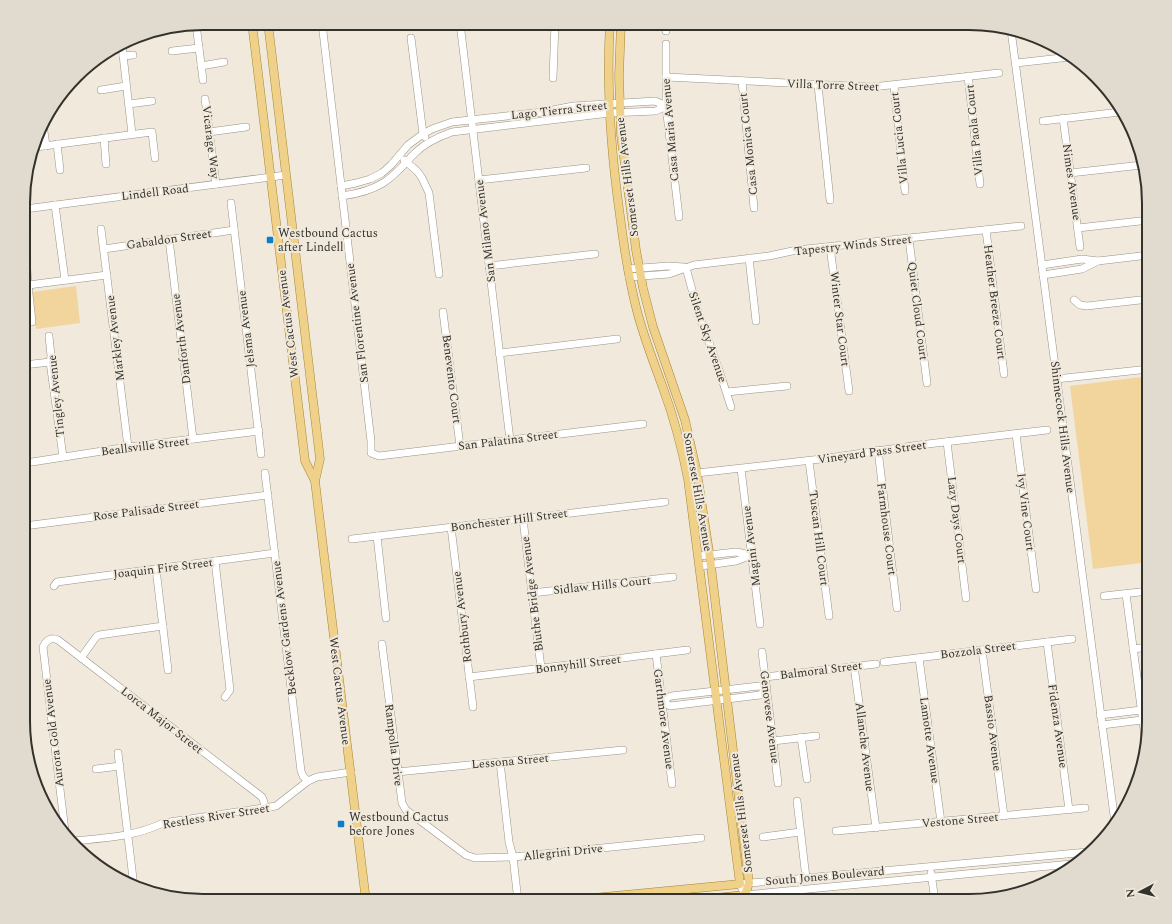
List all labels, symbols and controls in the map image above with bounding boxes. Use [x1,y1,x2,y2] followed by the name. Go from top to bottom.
[786,74,879,97] street label: Villa Torre Street
[657,78,684,182] street label: Casa Maria Avenue
[960,83,989,177] street label: Villa Paola Court
[885,91,914,185] street label: Villa Lucia Court
[734,92,763,196] street label: Casa Monica Court
[510,96,608,125] street label: Lago Tierra Street
[197,105,225,181] street label: Vicarage Way
[611,116,644,238] street label: Somerset Hills Avenue
[1057,142,1086,222] street label: Nimes Avenue
[470,178,501,283] street label: San Milano Avenue
[120,179,190,206] street label: Lindell Road
[125,224,213,255] street label: Gabaldon Street
[278,224,378,257] place label: Westbound Cactus after Lindell
[793,230,913,261] street label: Tapestry Winds Street
[265,235,275,245] marker: Westbound Cactus after Lindell
[978,243,1011,361] street label: Heather Breeze Court
[902,261,933,362] street label: Quiet Cloud Court
[341,262,374,384] street label: San Florentine Avenue
[272,269,305,379] street label: West Cactus Avenue
[824,270,855,368] street label: Winter Star Court
[232,289,261,369] street label: Jelsma Avenue
[683,289,732,385] street label: Silent Sky Avenue
[166,292,196,385] street label: Danforth Avenue
[101,294,130,382] street label: Markley Avenue
[437,333,466,425] street label: Benevento Court
[43,354,70,438] street label: Tingley Avenue
[1045,360,1080,494] street label: Shinnecock Hills Avenue
[457,425,559,456] street label: San Palatina Street
[678,431,717,553] street label: Somerset Hills Avenue
[100,432,190,461] street label: Beallsville Street
[816,435,928,470] street label: Vineyard Pass Street
[1011,472,1040,552] street label: Ivy Vine Court
[942,475,971,565] street label: Lazy Days Court
[871,482,902,576] street label: Farmhouse Court
[803,489,834,587] street label: Tuscan Hill Court
[92,495,200,526] street label: Rose Palisade Street
[449,504,569,537] street label: Bonchester Hill Street
[737,504,766,587] street label: Magini Avenue
[516,535,549,653] street label: Bluthe Bridge Avenue
[112,553,214,584] street label: Joaquin Fire Street
[267,559,302,696] street label: Becklow Gardens Avenue
[447,570,478,664] street label: Rothbury Avenue
[552,571,652,600] street label: Sidlaw Hills Court
[323,636,356,746] street label: West Cactus Avenue
[939,636,1017,665] street label: Bozzola Street
[534,650,622,679] street label: Bonnyhill Street
[779,656,863,685] street label: Balmoral Street
[648,668,679,771] street label: Garthmore Avenue
[754,669,785,765] street label: Genovese Avenue
[37,677,70,788] street label: Aurora Gold Avenue
[116,682,207,759] street label: Lorca Major Street
[1042,683,1073,770] street label: Fidenza Avenue
[978,694,1007,773] street label: Bassio Avenue
[914,696,945,785] street label: Lamotte Avenue
[850,701,879,793] street label: Allanche Avenue
[379,703,408,788] street label: Rampolla Drive
[471,749,549,774] street label: Lessona Street
[725,752,758,874] street label: Somerset Hills Avenue
[161,799,271,834] street label: Restless River Street
[349,808,449,841] place label: Westbound Cactus before Jones
[921,808,999,833] street label: Vestone Street
[336,819,346,829] marker: Westbound Cactus before Jones
[522,839,604,866] street label: Allegrini Drive
[765,862,886,891] street label: South Jones Boulevard
[1120,872,1160,912] north arrow
[1122,888,1140,899] text: N

